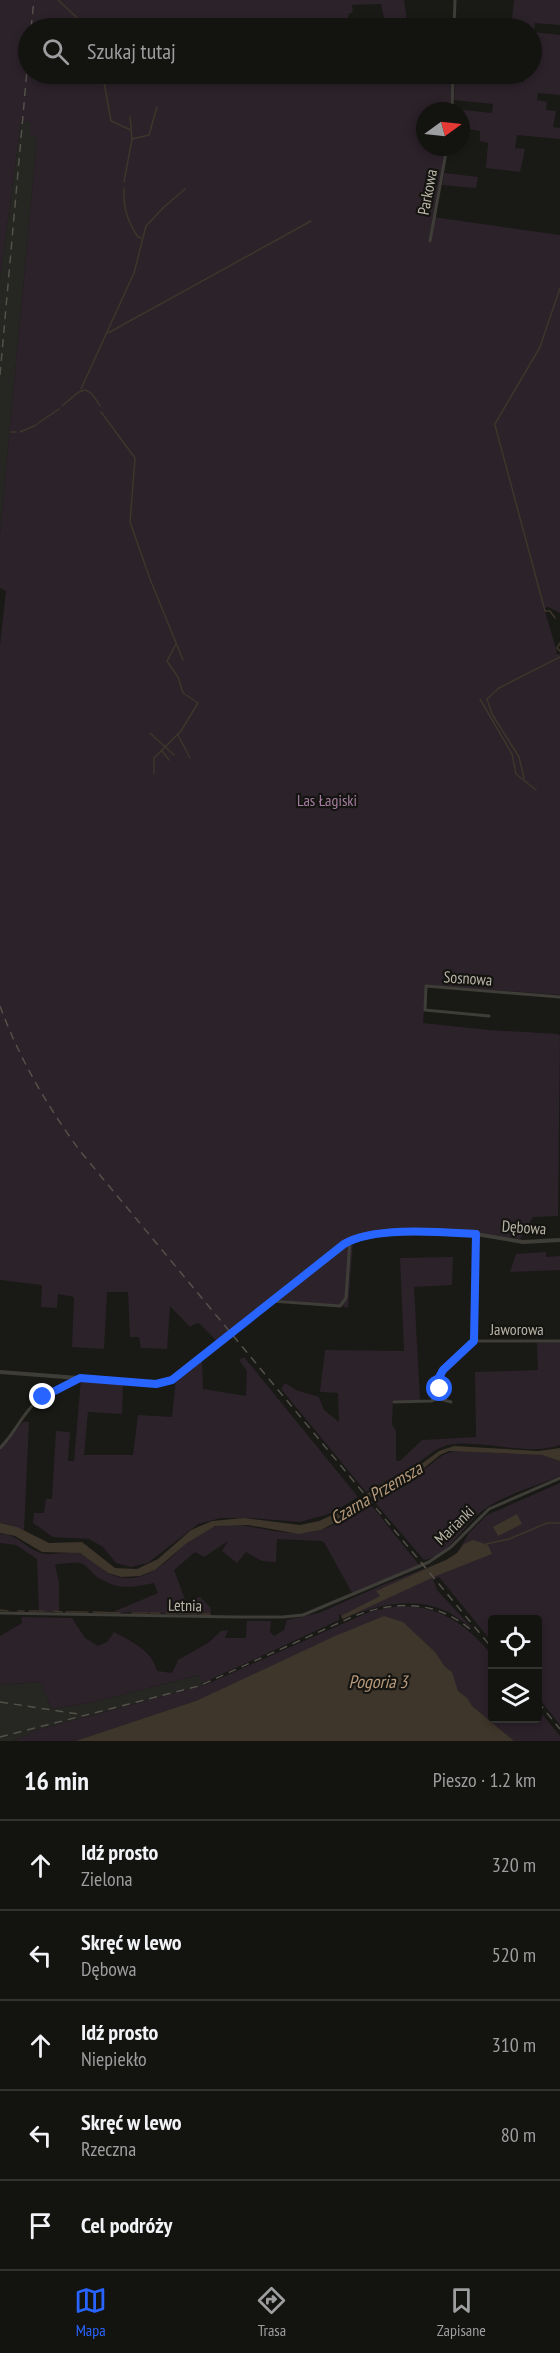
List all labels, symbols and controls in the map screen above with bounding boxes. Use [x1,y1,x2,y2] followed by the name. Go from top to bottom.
[18,18,542,84] search box
[39,35,72,68] icon: search
[87,37,176,65] text: Szukaj tutaj
[416,102,470,156] north arrow
[413,167,441,217] street label: Parkowa
[297,790,357,810] park label: Las Łagiski
[443,966,493,990] street label: Sosnowa
[501,1215,547,1239] street label: Dębowa
[489,1319,544,1339] street label: Jaworowa
[426,1375,452,1401] route start
[29,1383,55,1409] route end
[326,1456,427,1529] water label: Czarna Przemsza
[430,1501,478,1549] street label: Marianki
[168,1595,202,1615] street label: Letnia
[488,1615,542,1723] map controls
[488,1615,542,1669] button: locate
[488,1669,542,1723] button: layers
[349,1670,409,1693] water label: Pogoria 3
[24,1764,89,1797] text: 16 min
[433,1767,536,1793] text: Pieszo · 1.2 km
[81,1838,158,1866] text: Idź prosto
[24,1849,57,1882] icon: ahead
[492,1852,536,1878] text: 320 m
[81,1866,132,1892] text: Zielona
[81,1928,182,1956] text: Skręć w lewo
[24,1939,57,1972] icon: left
[492,1942,536,1968] text: 520 m
[81,1956,137,1982] text: Dębowa
[81,2018,158,2046] text: Idź prosto
[24,2029,57,2062] icon: ahead
[492,2032,536,2058] text: 310 m
[81,2046,147,2072] text: Niepiekło
[81,2108,182,2136] text: Skręć w lewo
[24,2119,57,2152] icon: left
[501,2122,536,2148] text: 80 m
[81,2136,136,2162] text: Rzeczna
[24,2209,57,2242] icon: arrive
[81,2211,172,2239] text: Cel podróży
[74,2284,107,2340] tab: Mapa
[255,2284,288,2340] tab: Trasa
[437,2284,486,2340] tab: Zapisane

